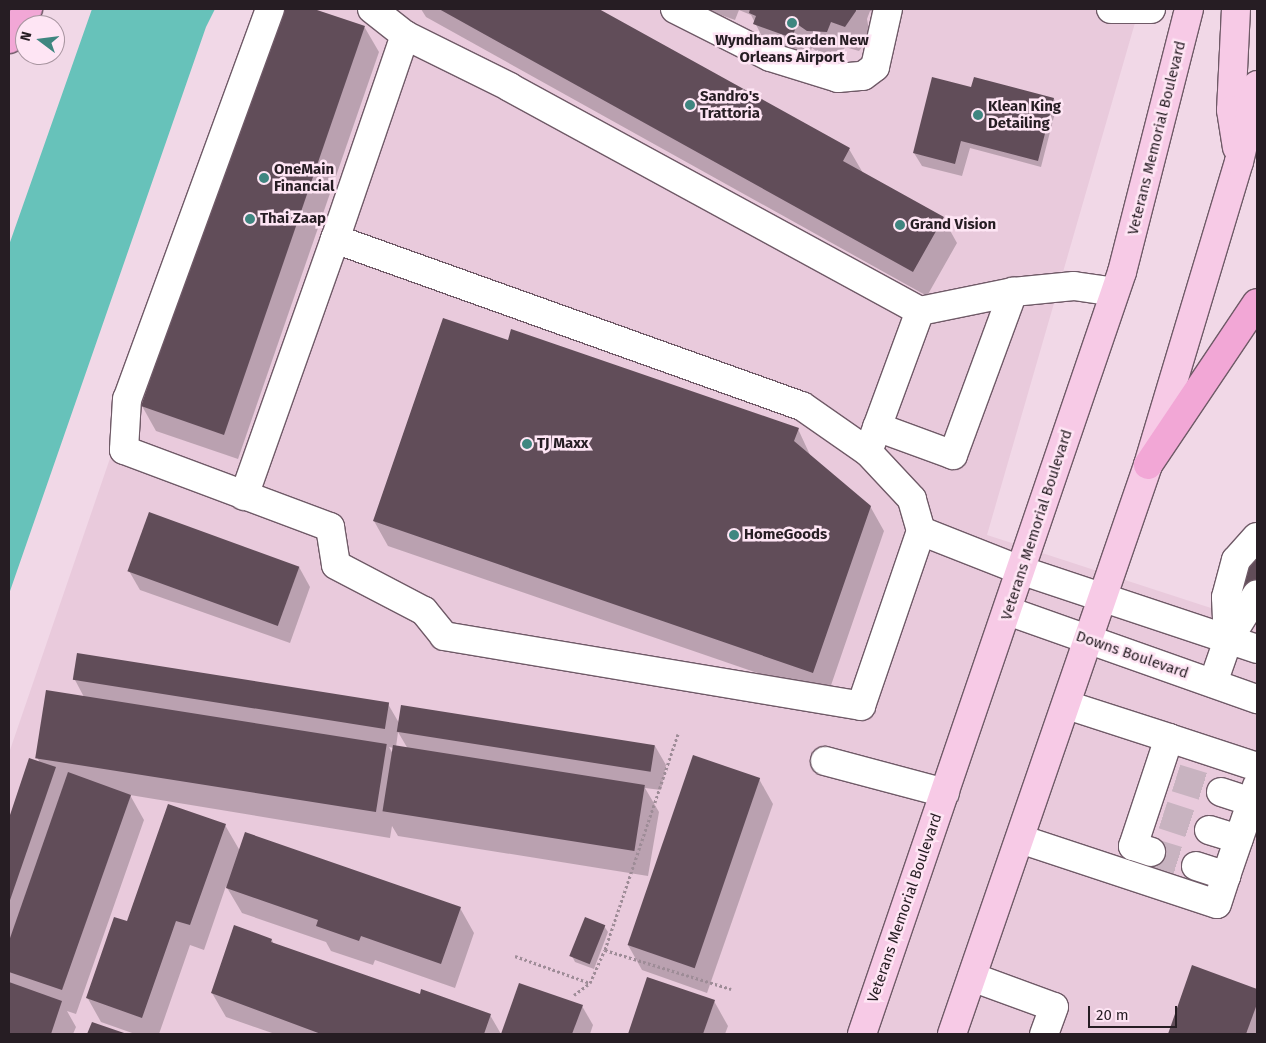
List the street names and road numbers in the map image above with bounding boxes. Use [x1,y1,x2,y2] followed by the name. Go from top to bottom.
[1124,39,1190,237] street label: Veterans Memorial Boulevard
[998,427,1076,623] street label: Veterans Memorial Boulevard
[1073,627,1191,683] street label: Downs Boulevard
[864,811,946,1005] street label: Veterans Memorial Boulevard

